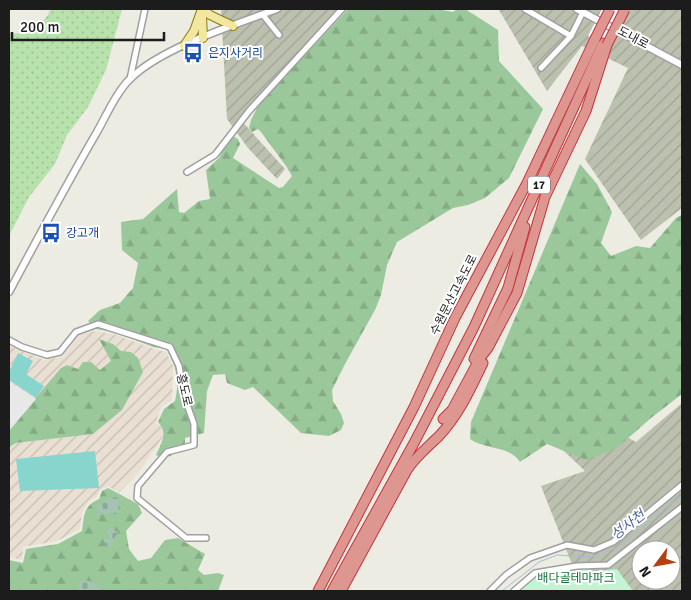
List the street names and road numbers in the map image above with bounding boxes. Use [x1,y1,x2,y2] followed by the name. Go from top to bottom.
[615,24,651,52] street label: 도내로
[528,176,550,194] road number: 17
[427,252,481,338] street label: 수원문산고속도로
[173,372,195,408] street label: 흥도로

